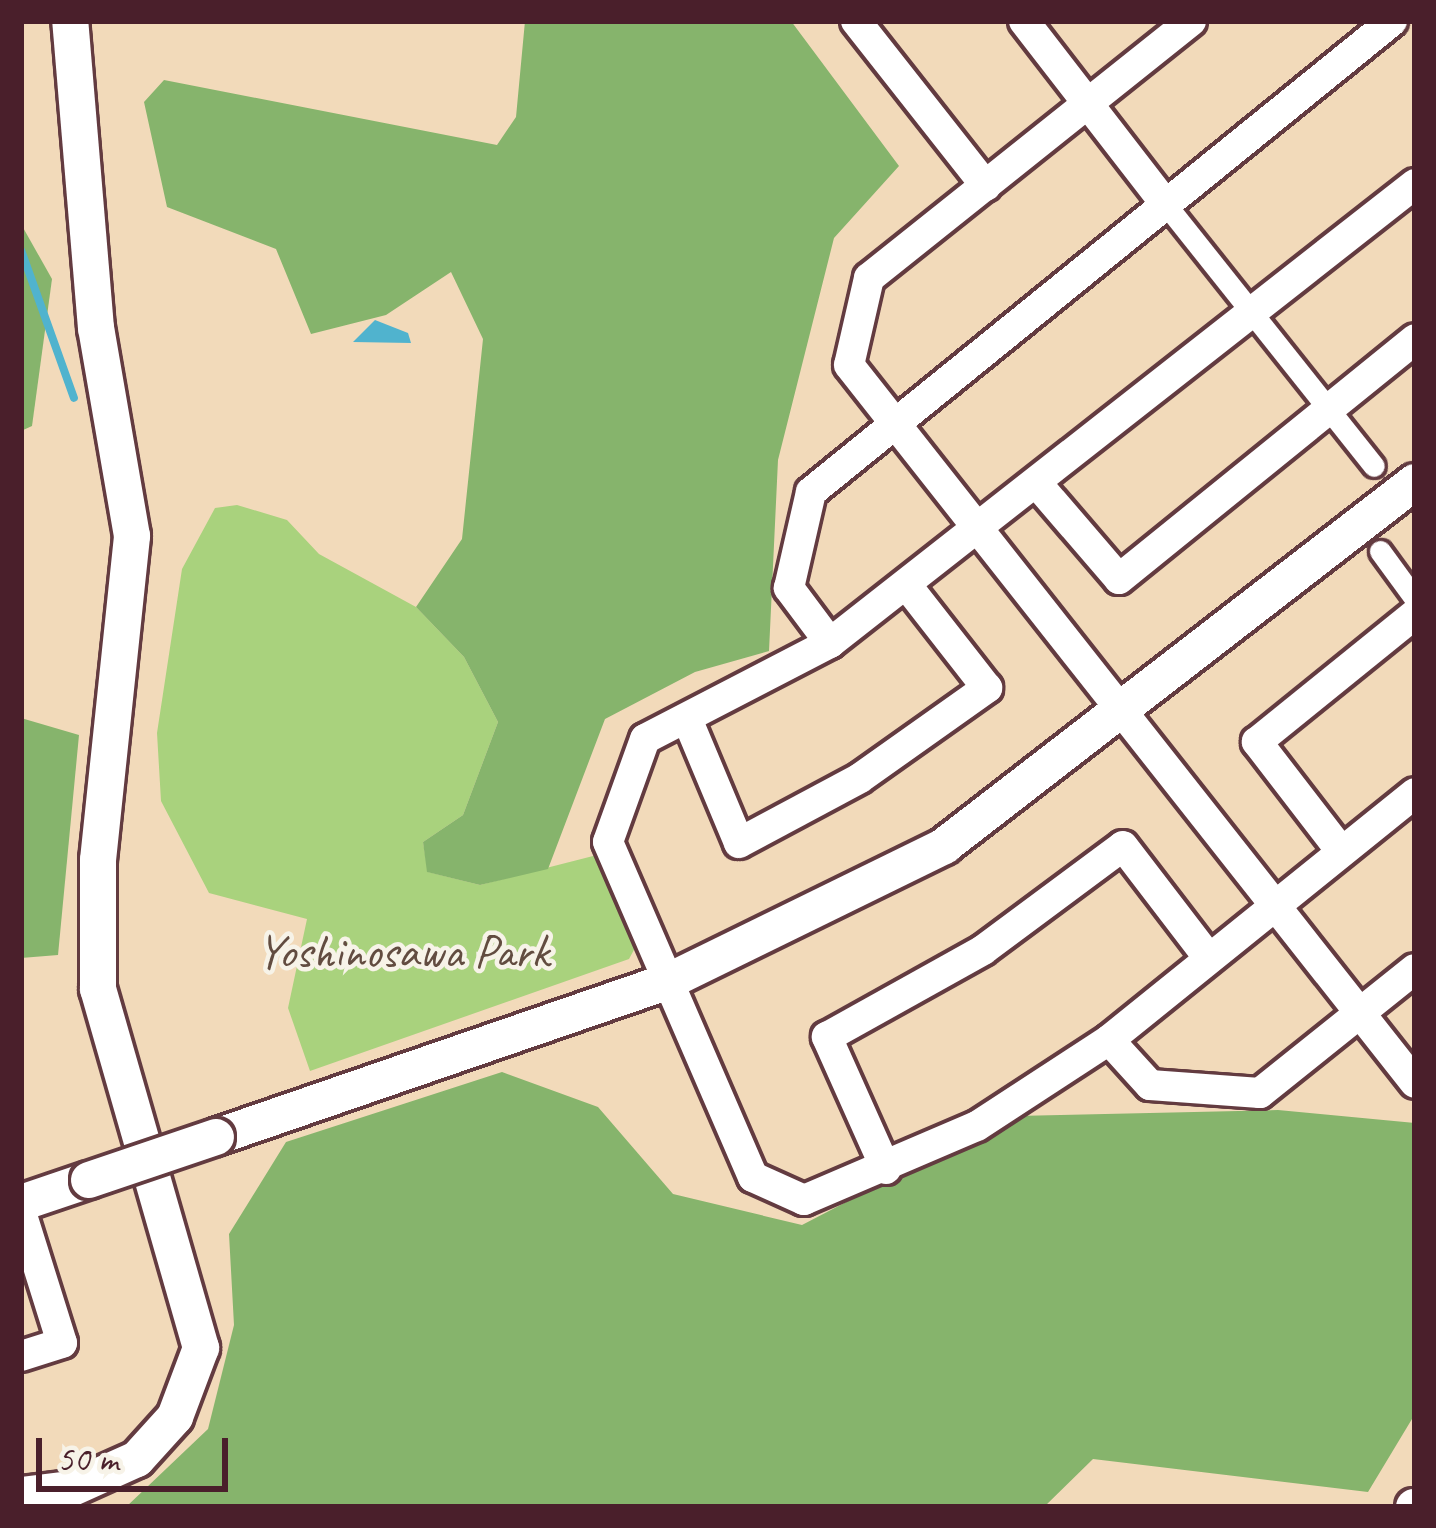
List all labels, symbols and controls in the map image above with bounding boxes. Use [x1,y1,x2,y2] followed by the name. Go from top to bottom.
[256,923,550,981] park label: Yoshinosawa Park
[42,1414,234,1488] scale bar
[57,1436,118,1482] text: 50 m

